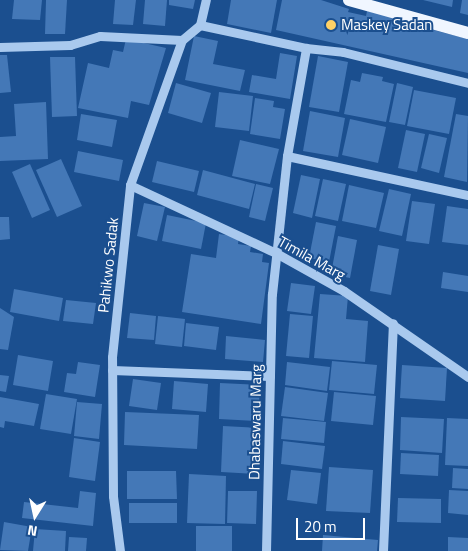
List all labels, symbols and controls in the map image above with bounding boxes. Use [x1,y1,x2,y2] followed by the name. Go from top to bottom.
[341,16,432,34] place label: Maskey Sadan
[325,19,337,31] marker: Maskey Sadan
[94,216,122,314] street label: Pahikwo Sadak
[275,232,349,284] street label: Timila Marg
[245,364,265,480] street label: Dhabaswaru Marg
[10,491,60,541] north arrow
[298,508,367,540] scale bar
[304,515,337,538] text: 20 m
[26,520,39,542] text: N

